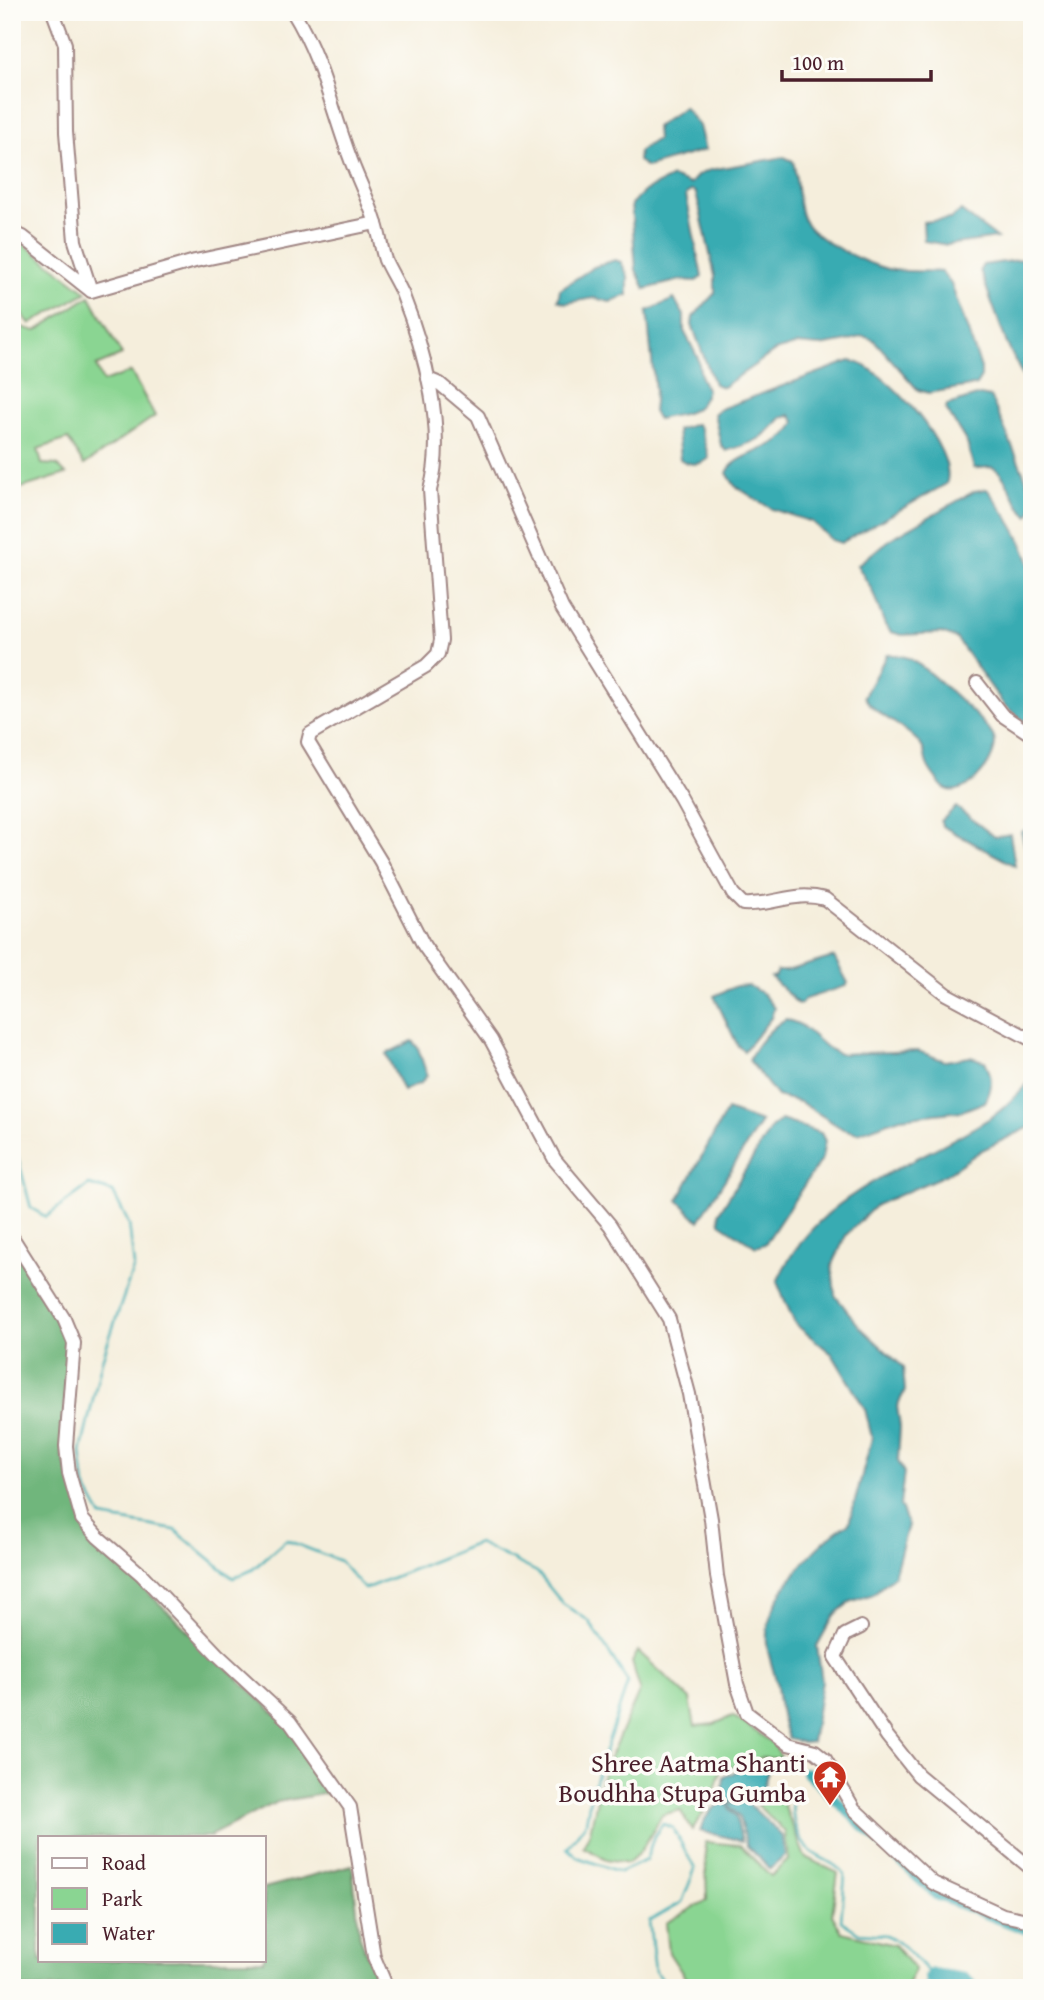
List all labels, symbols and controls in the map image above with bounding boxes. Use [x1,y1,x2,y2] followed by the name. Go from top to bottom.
[782,38,930,82] scale bar
[792,47,844,78] text: 100 m
[558,1743,807,1812] place label: Shree Aatma Shanti Boudhha Stupa Gumba
[811,1758,849,1807] temple icon: Shree Aatma Shanti Boudhha Stupa Gumba
[38,1836,266,1962] legend
[102,1847,147,1878] text: Road
[102,1883,143,1914] text: Park
[102,1917,155,1948] text: Water

